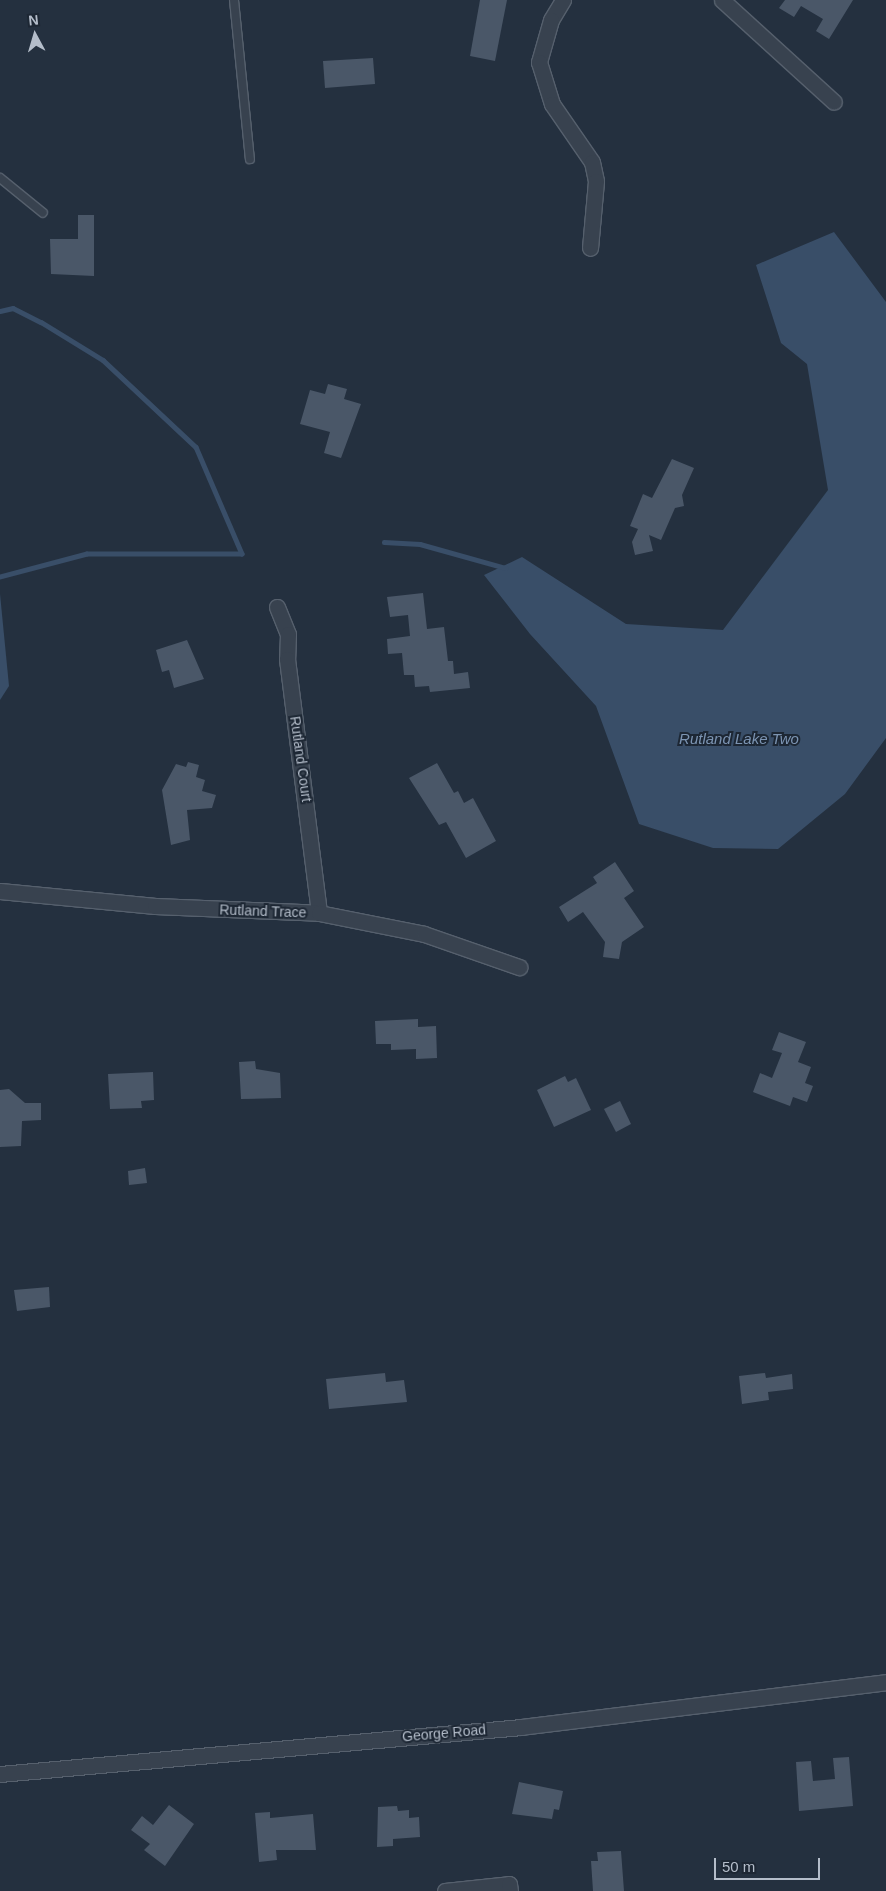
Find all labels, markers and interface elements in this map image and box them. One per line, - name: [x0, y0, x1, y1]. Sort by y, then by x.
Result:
- north arrow: [10, 10, 60, 60]
- text: N: [28, 12, 39, 29]
- street label: Rutland Court: [287, 715, 315, 803]
- water label: Rutland Lake Two: [679, 730, 799, 748]
- street label: Rutland Trace: [219, 901, 307, 921]
- street label: George Road: [401, 1721, 487, 1745]
- scale bar: [716, 1848, 822, 1880]
- text: 50 m: [722, 1858, 755, 1875]

